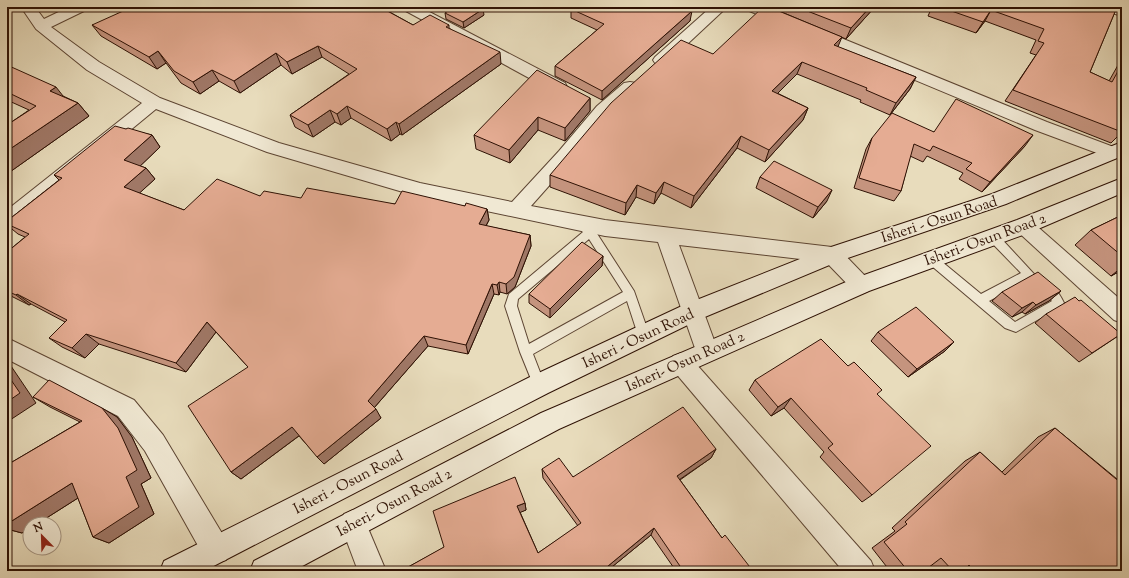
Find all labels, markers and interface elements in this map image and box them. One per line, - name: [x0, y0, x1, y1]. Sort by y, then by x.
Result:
- street label: Isheri - Osun Road: [879, 192, 1001, 249]
- street label: Isheri- Osun Road 2: [922, 209, 1049, 272]
- street label: Isheri - Osun Road: [579, 304, 698, 374]
- street label: Isheri- Osun Road 2: [623, 327, 748, 398]
- street label: Isheri - Osun Road: [290, 446, 408, 520]
- street label: Isheri- Osun Road 2: [333, 464, 456, 543]
- north arrow: [22, 516, 62, 556]
- text: N: [30, 519, 46, 537]

